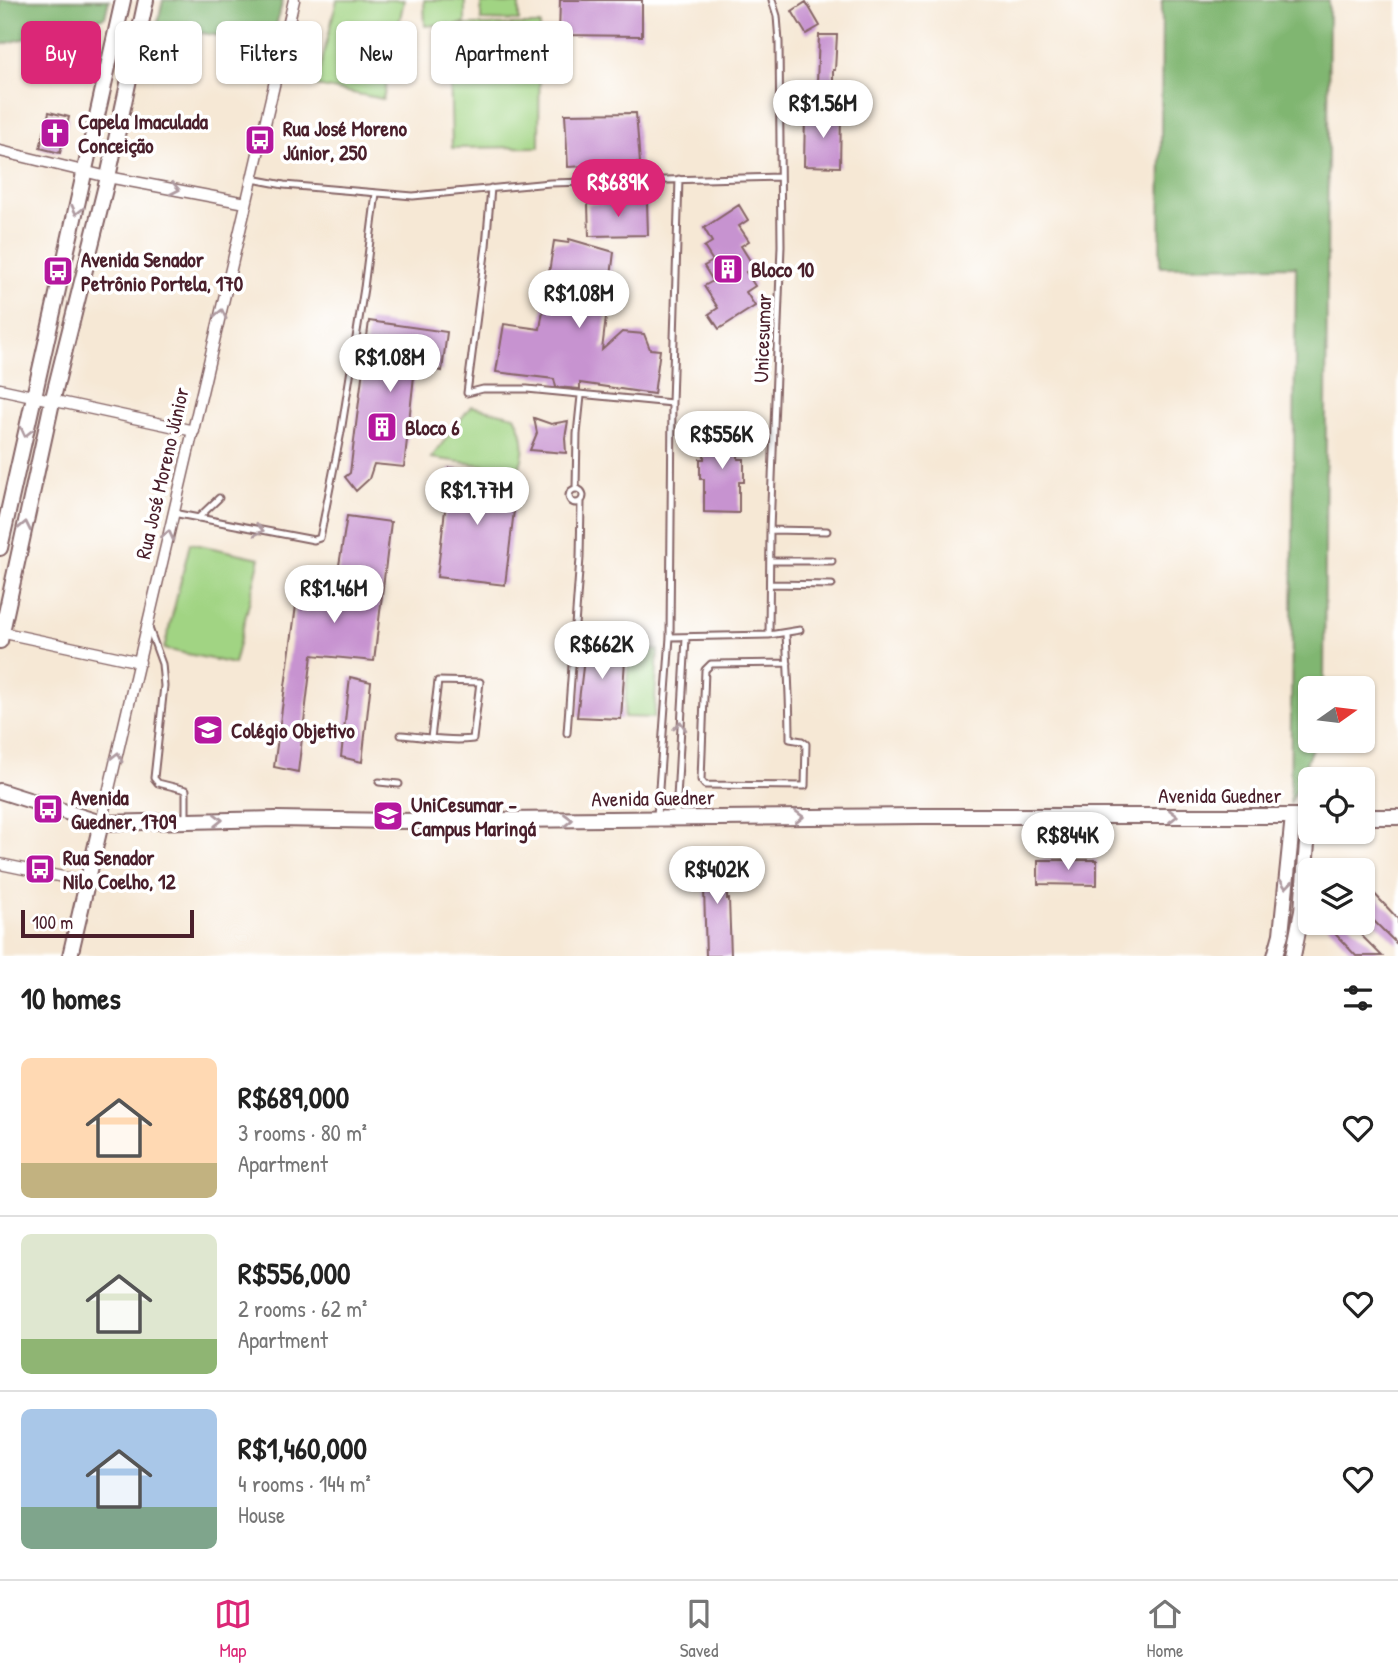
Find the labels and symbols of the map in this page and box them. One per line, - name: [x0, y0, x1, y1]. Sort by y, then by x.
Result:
- pin: R$1.56M: [758, 80, 888, 140]
- place label: Capela Imaculada Conceição: [78, 107, 209, 160]
- place label: Rua José Moreno Júnior, 250: [283, 114, 407, 167]
- church icon: Capela Imaculada Conceição: [38, 116, 72, 150]
- bus stop icon: Rua José Moreno Júnior, 250: [243, 123, 277, 157]
- pin: R$689K: [561, 160, 675, 219]
- one-way arrow: [169, 181, 181, 196]
- one-way arrow: [70, 204, 85, 216]
- place label: Avenida Senador Petrônio Portela, 170: [81, 245, 244, 298]
- building icon: Bloco 10: [711, 252, 745, 286]
- bus stop icon: Avenida Senador Petrônio Portela, 170: [41, 254, 75, 288]
- place label: Bloco 10: [751, 255, 815, 284]
- pin: R$1.08M: [514, 270, 644, 330]
- street label: Unicesumar: [746, 293, 778, 383]
- one-way arrow: [212, 308, 227, 320]
- pin: R$1.08M: [325, 334, 455, 394]
- street label: Rua José Moreno Júnior: [128, 384, 196, 562]
- building icon: Bloco 6: [365, 410, 399, 444]
- pin: R$556K: [665, 412, 779, 471]
- place label: Bloco 6: [405, 413, 460, 442]
- one-way arrow: [20, 426, 35, 438]
- pin: R$1.77M: [412, 468, 542, 527]
- one-way arrow: [17, 520, 31, 532]
- one-way arrow: [253, 521, 265, 536]
- one-way arrow: [160, 529, 175, 541]
- pin: R$1.46M: [269, 566, 399, 625]
- pin: R$662K: [545, 622, 659, 681]
- north arrow: [1298, 676, 1376, 752]
- school or university icon: Colégio Objetivo: [191, 713, 225, 747]
- place label: Colégio Objetivo: [231, 716, 355, 746]
- one-way arrow: [672, 720, 687, 731]
- one-way arrow: [108, 751, 123, 763]
- street label: Avenida Guedner: [1158, 781, 1282, 810]
- street label: Avenida Guedner: [591, 782, 715, 814]
- place label: Avenida Guedner, 1709: [71, 783, 176, 836]
- place label: UniCesumar - Campus Maringá: [411, 790, 537, 844]
- bus stop icon: Avenida Guedner, 1709: [31, 792, 65, 826]
- school or university icon: UniCesumar - Campus Maringá: [371, 799, 405, 833]
- one-way arrow: [1169, 808, 1179, 824]
- one-way arrow: [794, 809, 805, 825]
- one-way arrow: [562, 812, 573, 827]
- pin: R$844K: [1011, 812, 1125, 872]
- one-way arrow: [213, 813, 224, 828]
- place label: Rua Senador Nilo Coelho, 12: [63, 843, 176, 896]
- pin: R$402K: [660, 846, 774, 906]
- bus stop icon: Rua Senador Nilo Coelho, 12: [23, 852, 57, 886]
- one-way arrow: [1279, 878, 1294, 889]
- scale bar: [21, 907, 194, 939]

